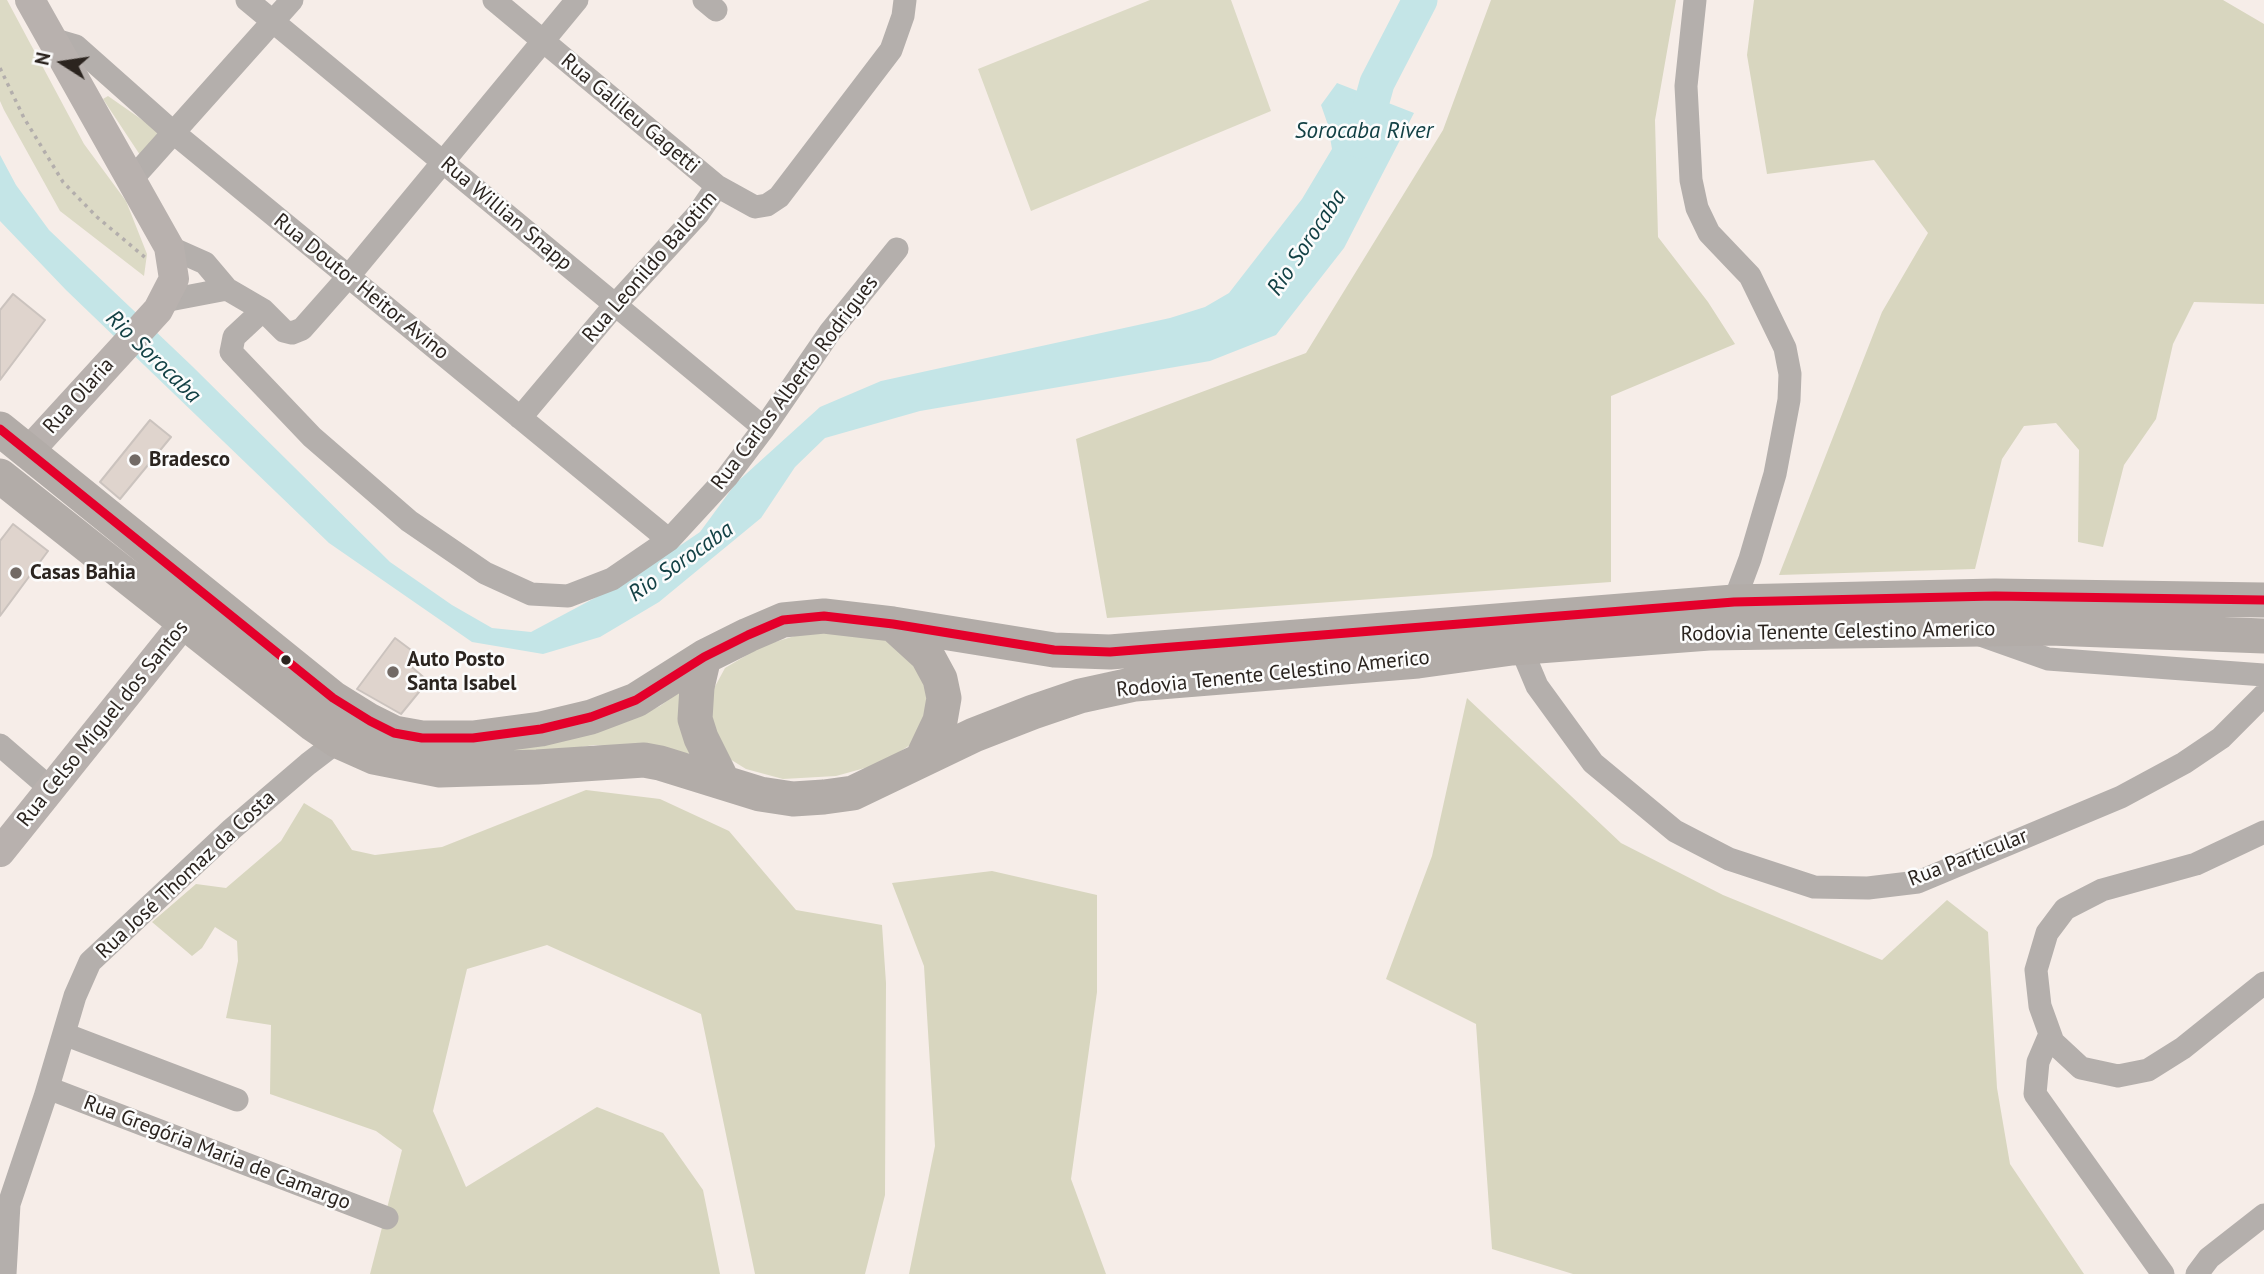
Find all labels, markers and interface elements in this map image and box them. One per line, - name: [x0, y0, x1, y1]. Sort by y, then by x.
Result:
- north arrow: [28, 28, 98, 98]
- street label: Rua Galileu Gagetti: [555, 49, 705, 179]
- text: N: [29, 50, 55, 67]
- water label: Sorocaba River: [1295, 117, 1433, 145]
- street label: Rua Willian Snapp: [435, 152, 577, 276]
- water label: Rio Sorocaba: [1262, 185, 1352, 301]
- street label: Rua Leonildo Balotim: [577, 186, 723, 348]
- street label: Rua Doutor Heitor Avino: [268, 209, 454, 365]
- street label: Rua Carlos Alberto Rodrigues: [706, 271, 884, 495]
- water label: Rio Sorocaba: [100, 305, 206, 409]
- street label: Rua Olaria: [38, 353, 120, 439]
- place label: Bradesco: [149, 447, 230, 473]
- marker: Bradesco: [127, 452, 143, 468]
- water label: Rio Sorocaba: [623, 516, 739, 608]
- place label: Casas Bahia: [30, 560, 136, 586]
- marker: Casas Bahia: [8, 565, 24, 581]
- street label: Rua Celso Miguel dos Santos: [12, 616, 194, 832]
- street label: Rodovia Tenente Celestino Americo: [1680, 617, 1996, 647]
- street label: Rodovia Tenente Celestino Americo: [1115, 645, 1431, 703]
- place label: Auto Posto Santa Isabel: [407, 647, 516, 697]
- unlabelled marker: [279, 653, 293, 667]
- marker: Auto Posto Santa Isabel: [385, 664, 401, 680]
- street label: Rua José Thomaz da Costa: [91, 786, 281, 964]
- street label: Rua Particular: [1905, 824, 2031, 892]
- street label: Rua Gregória Maria de Camargo: [80, 1090, 354, 1216]

